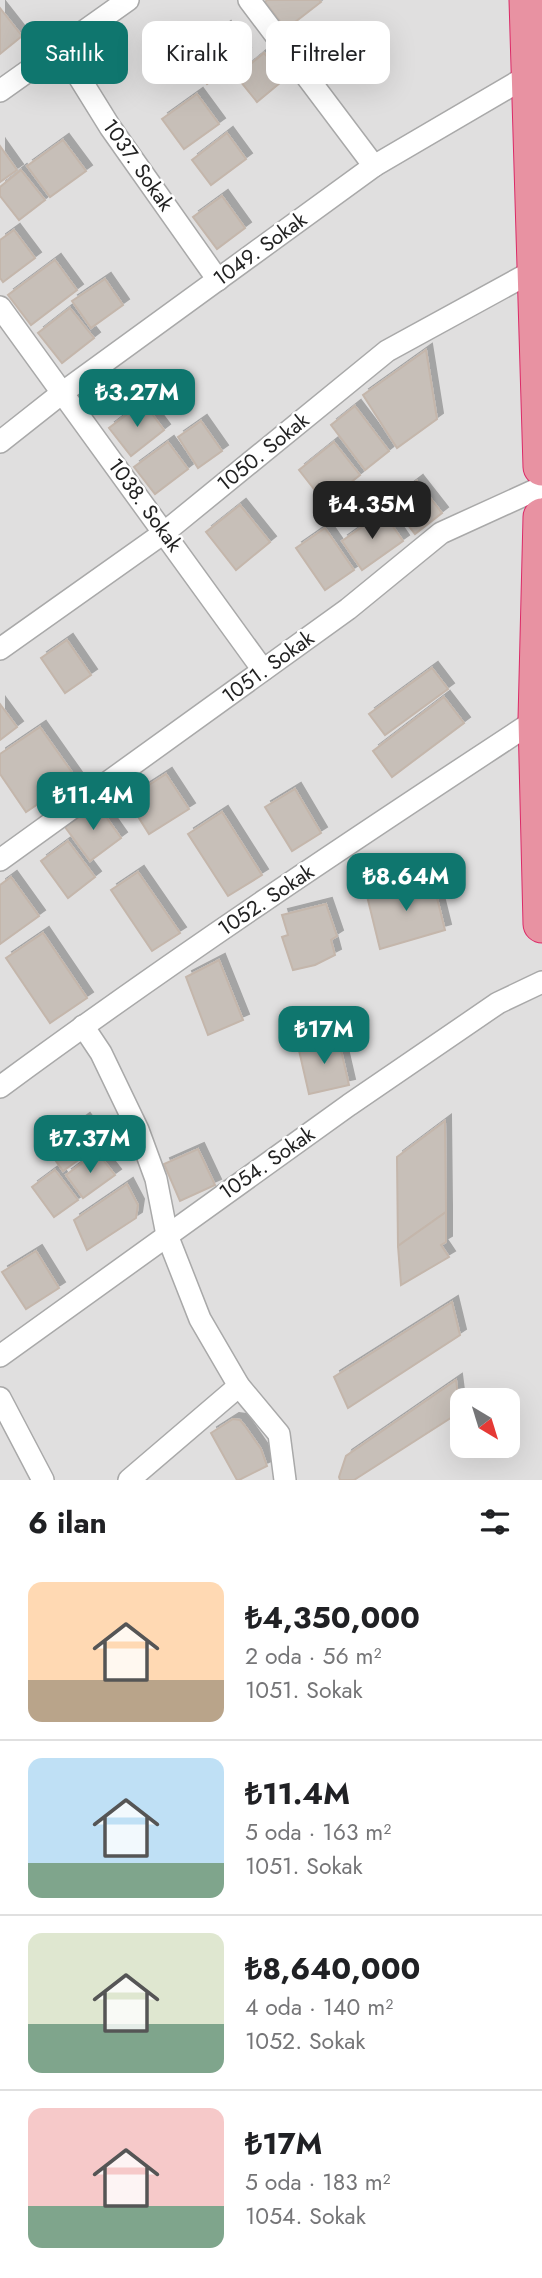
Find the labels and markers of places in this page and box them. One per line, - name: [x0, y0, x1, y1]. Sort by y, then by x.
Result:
- pin: ₺3.27M: [80, 370, 194, 429]
- pin: ₺4.35M: [315, 482, 429, 541]
- pin: ₺11.4M: [36, 772, 150, 832]
- pin: ₺8.64M: [349, 853, 463, 913]
- pin: ₺17M: [283, 1006, 365, 1066]
- pin: ₺7.37M: [33, 1116, 147, 1175]

